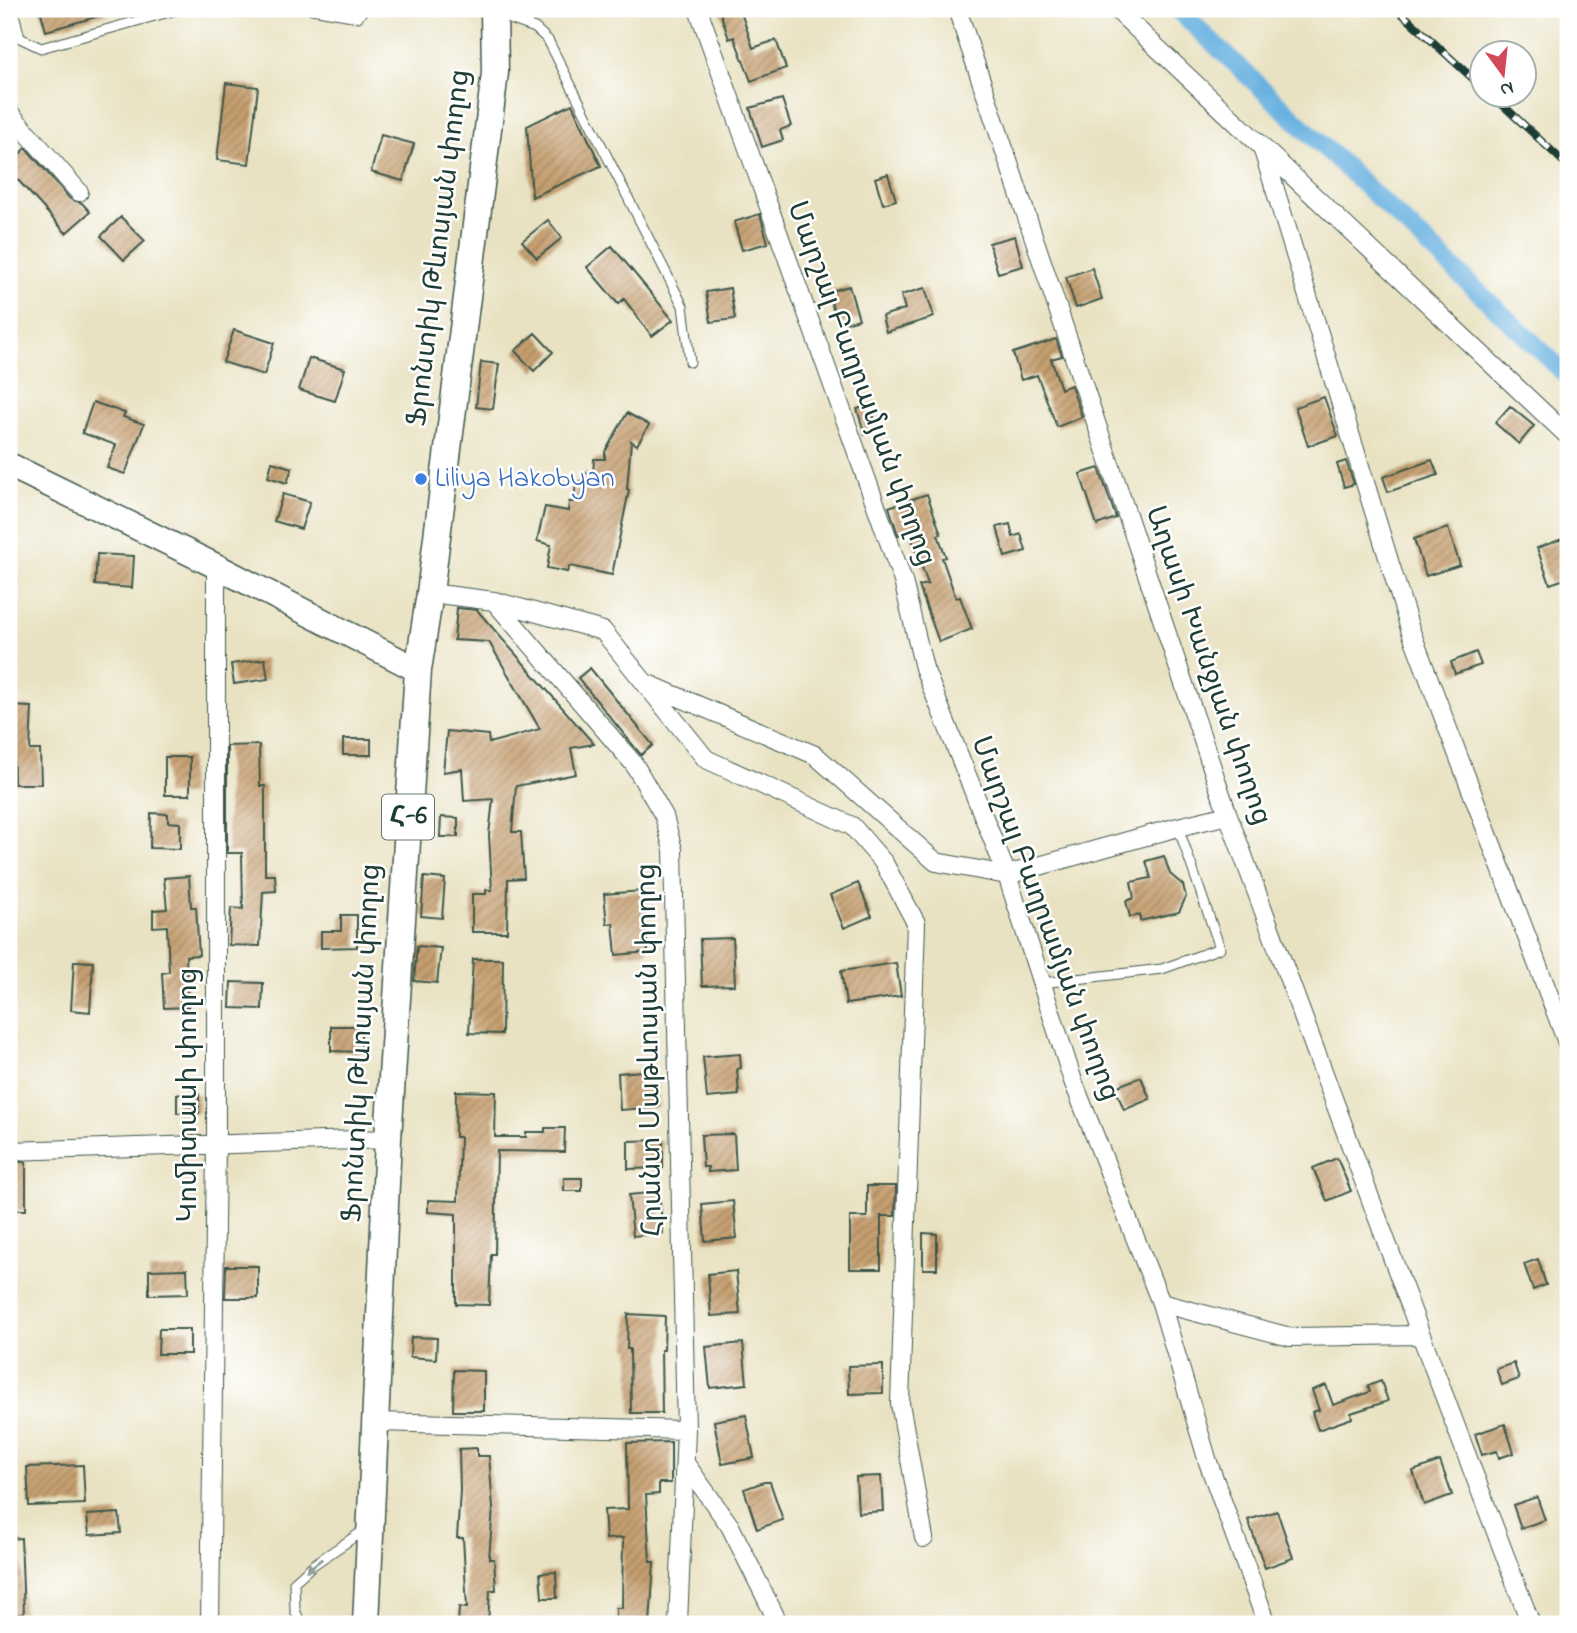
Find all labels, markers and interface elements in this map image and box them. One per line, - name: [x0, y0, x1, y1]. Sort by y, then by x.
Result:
- north arrow: [1468, 38, 1538, 108]
- street label: Ֆրոնտիկ Թևոսյան փողոց: [398, 67, 482, 429]
- text: N: [1497, 73, 1516, 103]
- street label: Մարշալ Բաղրամյան փողոց: [775, 196, 945, 572]
- place label: Liliya Hakobyan: [435, 459, 614, 500]
- marker: Liliya Hakobyan: [413, 471, 429, 487]
- street label: Աղասի Խանջյան փողոց: [1133, 501, 1281, 831]
- street label: Մարշալ Բաղրամյան փողոց: [959, 731, 1129, 1107]
- road number: Հ-6: [382, 794, 434, 839]
- street label: Ֆրոնտիկ Թևոսյան փողոց: [333, 862, 393, 1224]
- street label: Հրանտ Մաթևոսյան փողոց: [627, 863, 675, 1237]
- street label: Կոմիտասի փողոց: [169, 967, 210, 1223]
- one-way arrow: [306, 1557, 324, 1572]

